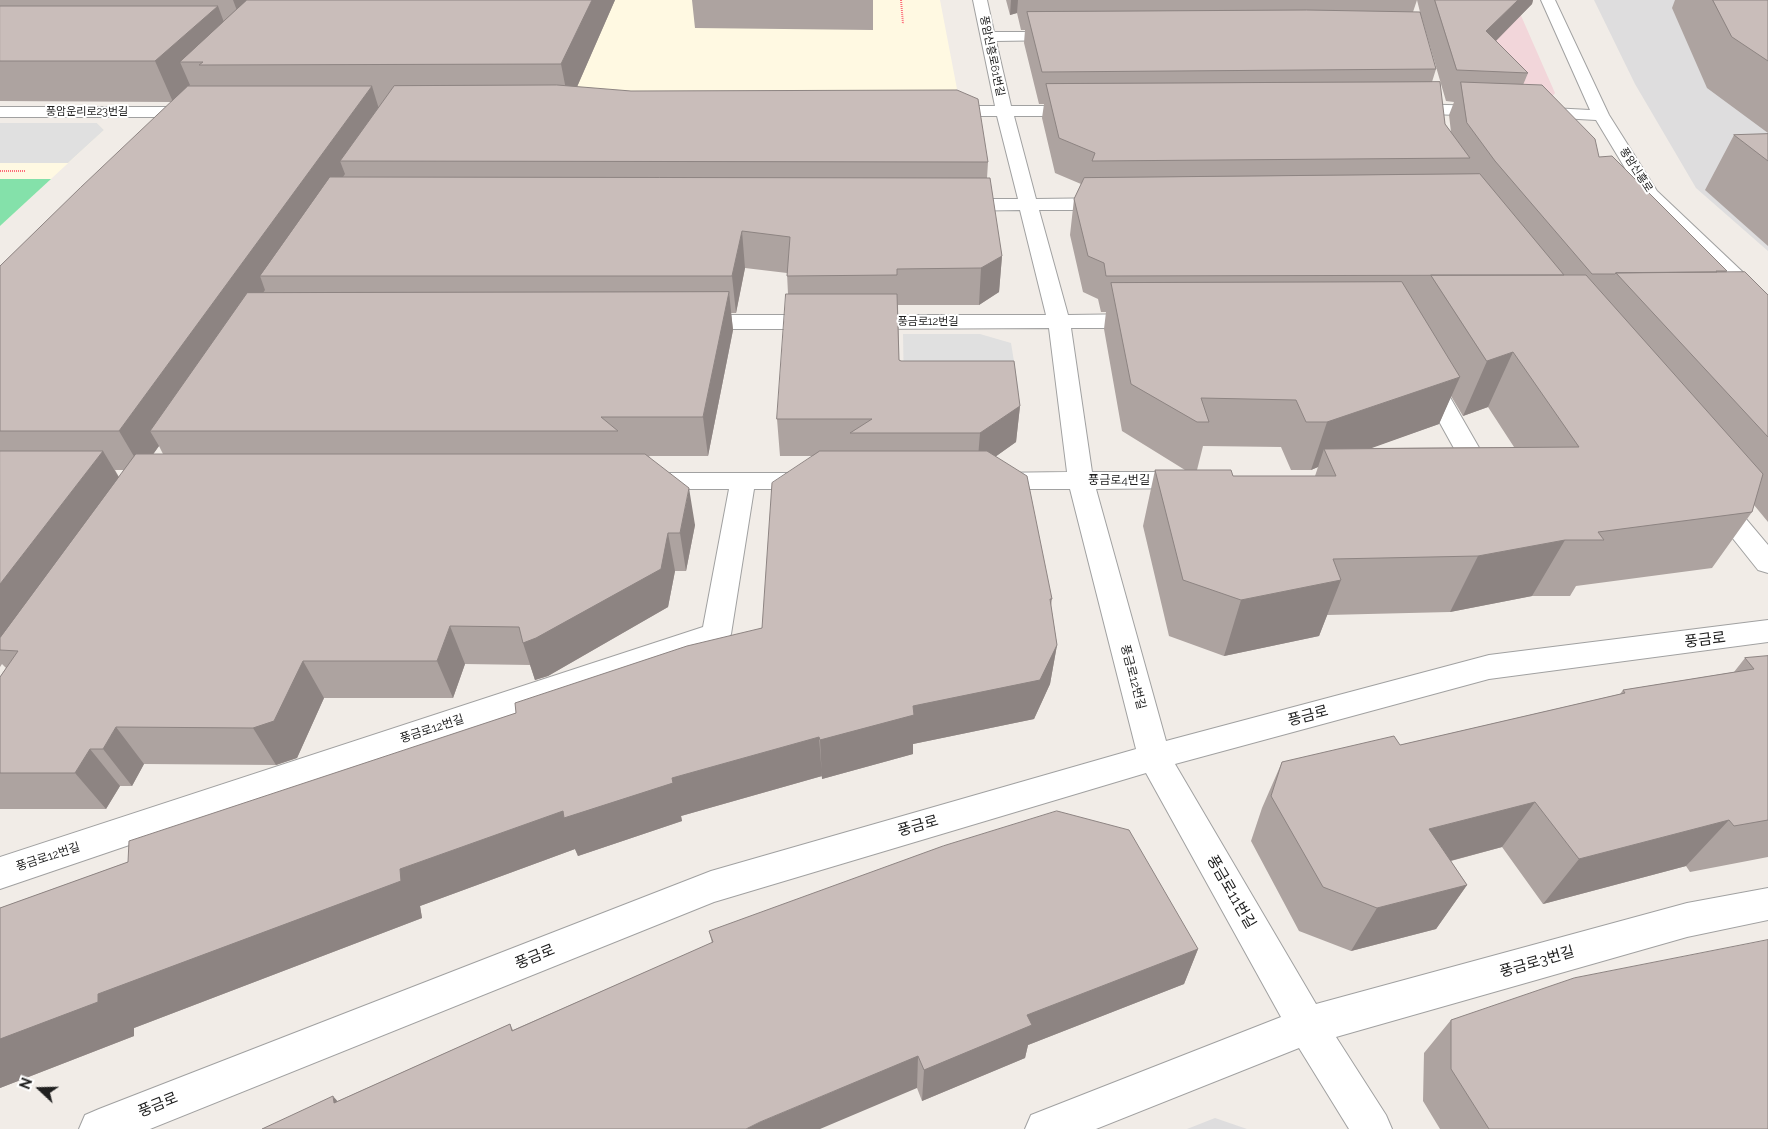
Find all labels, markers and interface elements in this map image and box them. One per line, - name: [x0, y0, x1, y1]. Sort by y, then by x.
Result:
- street label: 풍암신흥로61번길: [977, 14, 1007, 98]
- street label: 풍암운리로23번길: [46, 105, 128, 119]
- street label: 풍암신흥로: [1617, 145, 1655, 195]
- street label: 풍금로12번길: [897, 315, 959, 329]
- street label: 풍금로4번길: [1088, 473, 1150, 487]
- street label: 풍금로: [1683, 629, 1727, 651]
- street label: 풍금로12번길: [1117, 643, 1149, 711]
- street label: 풍금로: [1286, 702, 1330, 730]
- street label: 풍금로12번길: [398, 712, 466, 746]
- street label: 풍금로: [896, 812, 940, 840]
- street label: 풍금로12번길: [14, 840, 82, 874]
- street label: 풍금로11번길: [1203, 852, 1259, 932]
- street label: 풍금로: [512, 941, 558, 973]
- street label: 풍금로3번길: [1498, 943, 1576, 981]
- north arrow: [15, 1064, 65, 1114]
- text: N: [17, 1076, 35, 1091]
- street label: 풍금로: [135, 1089, 181, 1121]

